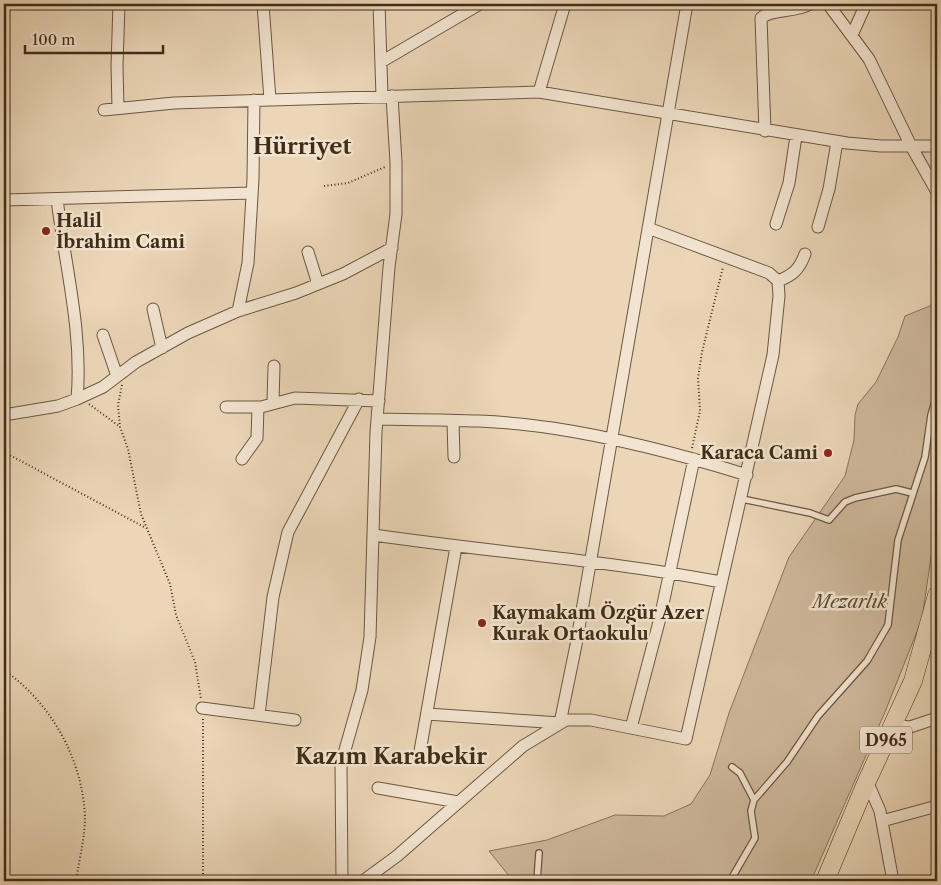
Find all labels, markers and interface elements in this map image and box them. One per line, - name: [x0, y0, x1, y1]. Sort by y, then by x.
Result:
- scale bar: [25, 22, 162, 54]
- text: 100 m: [32, 30, 75, 49]
- district label: Hürriyet: [253, 133, 351, 160]
- place label: Halil İbrahim Cami: [56, 210, 185, 253]
- marker: Halil İbrahim Cami: [40, 225, 52, 237]
- place label: Karaca Cami: [700, 442, 819, 464]
- marker: Karaca Cami: [822, 447, 834, 459]
- park label: Mezarlık: [811, 591, 888, 613]
- place label: Kaymakam Özgür Azer Kurak Ortaokulu: [492, 601, 705, 645]
- marker: Kaymakam Özgür Azer Kurak Ortaokulu: [476, 617, 488, 629]
- road number: D965: [860, 726, 912, 754]
- district label: Kazım Karabekir: [295, 743, 487, 770]

